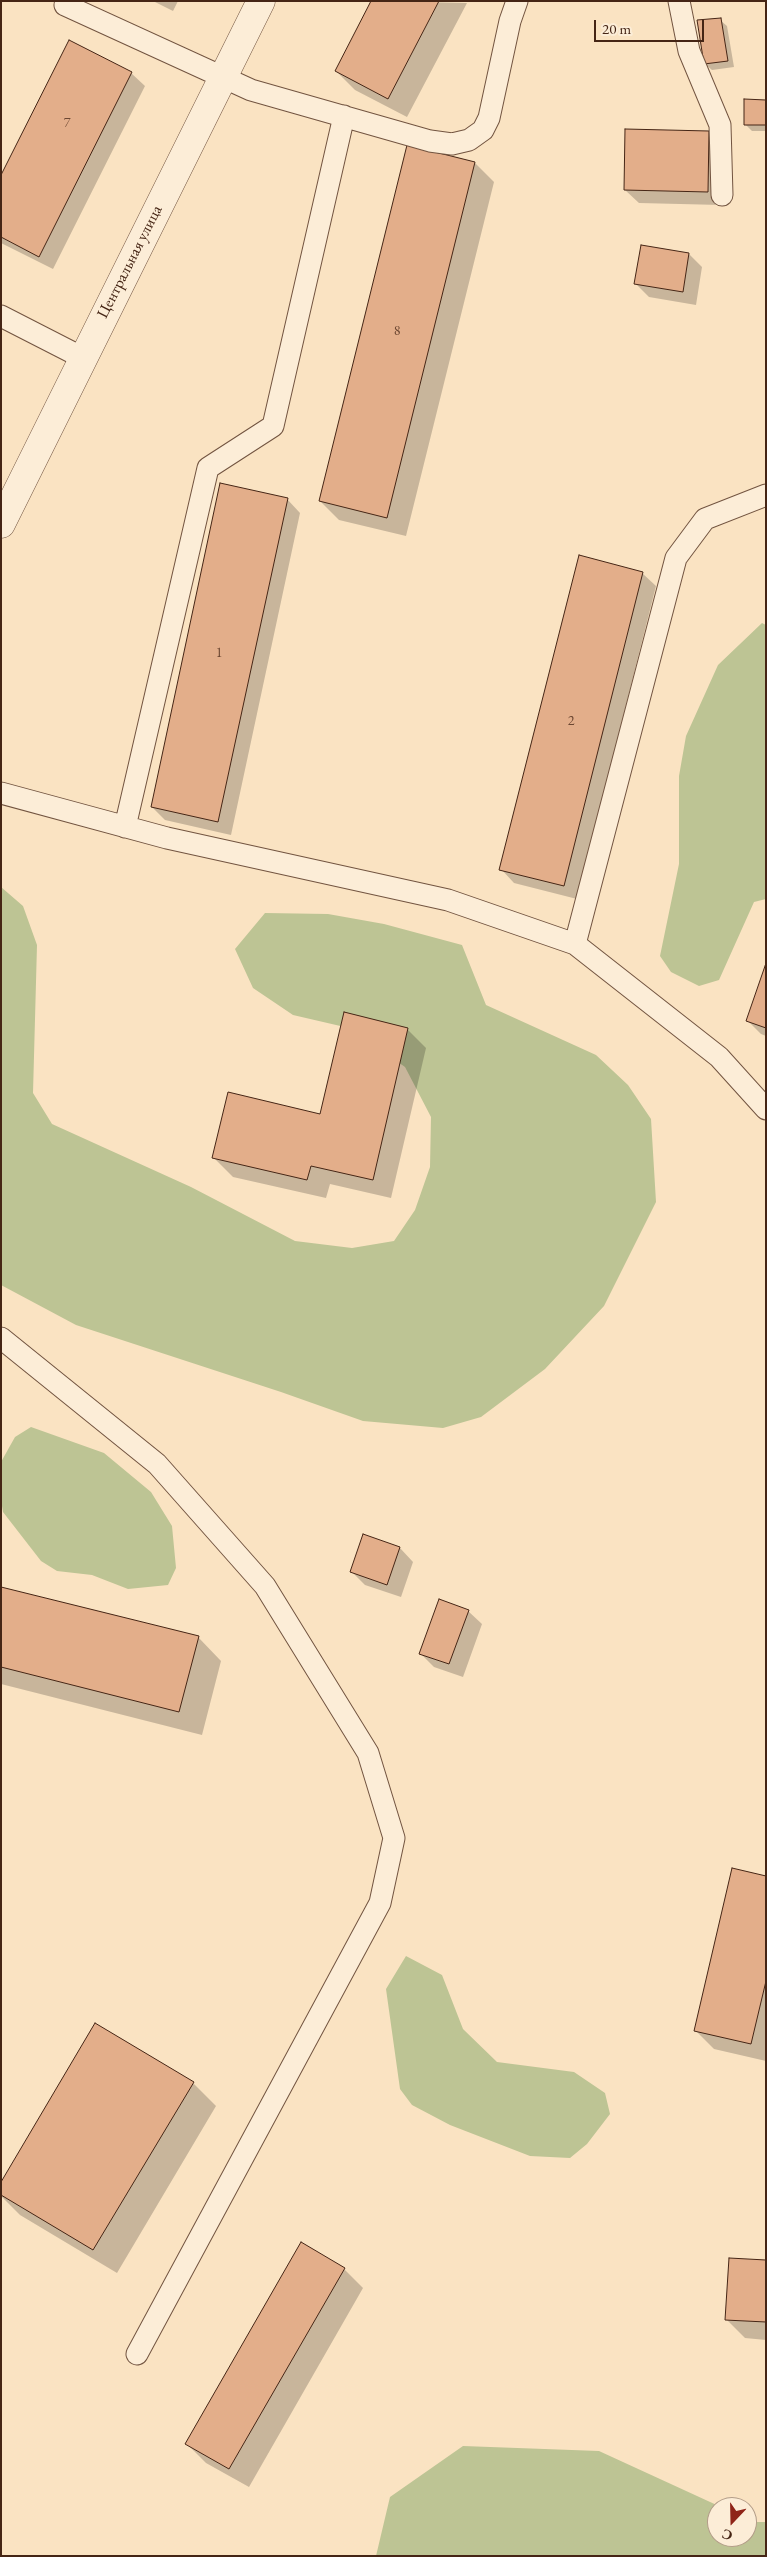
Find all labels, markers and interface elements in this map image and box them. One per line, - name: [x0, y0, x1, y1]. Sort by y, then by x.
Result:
- scale bar: [597, 10, 707, 42]
- text: 20 m: [602, 19, 631, 38]
- house number: 7: [64, 115, 70, 131]
- street label: Центральная улица: [93, 202, 167, 322]
- house number: 8: [394, 323, 400, 339]
- house number: 1: [216, 645, 222, 661]
- house number: 2: [568, 713, 574, 729]
- north arrow: [707, 2497, 757, 2547]
- text: С: [719, 2525, 735, 2545]

